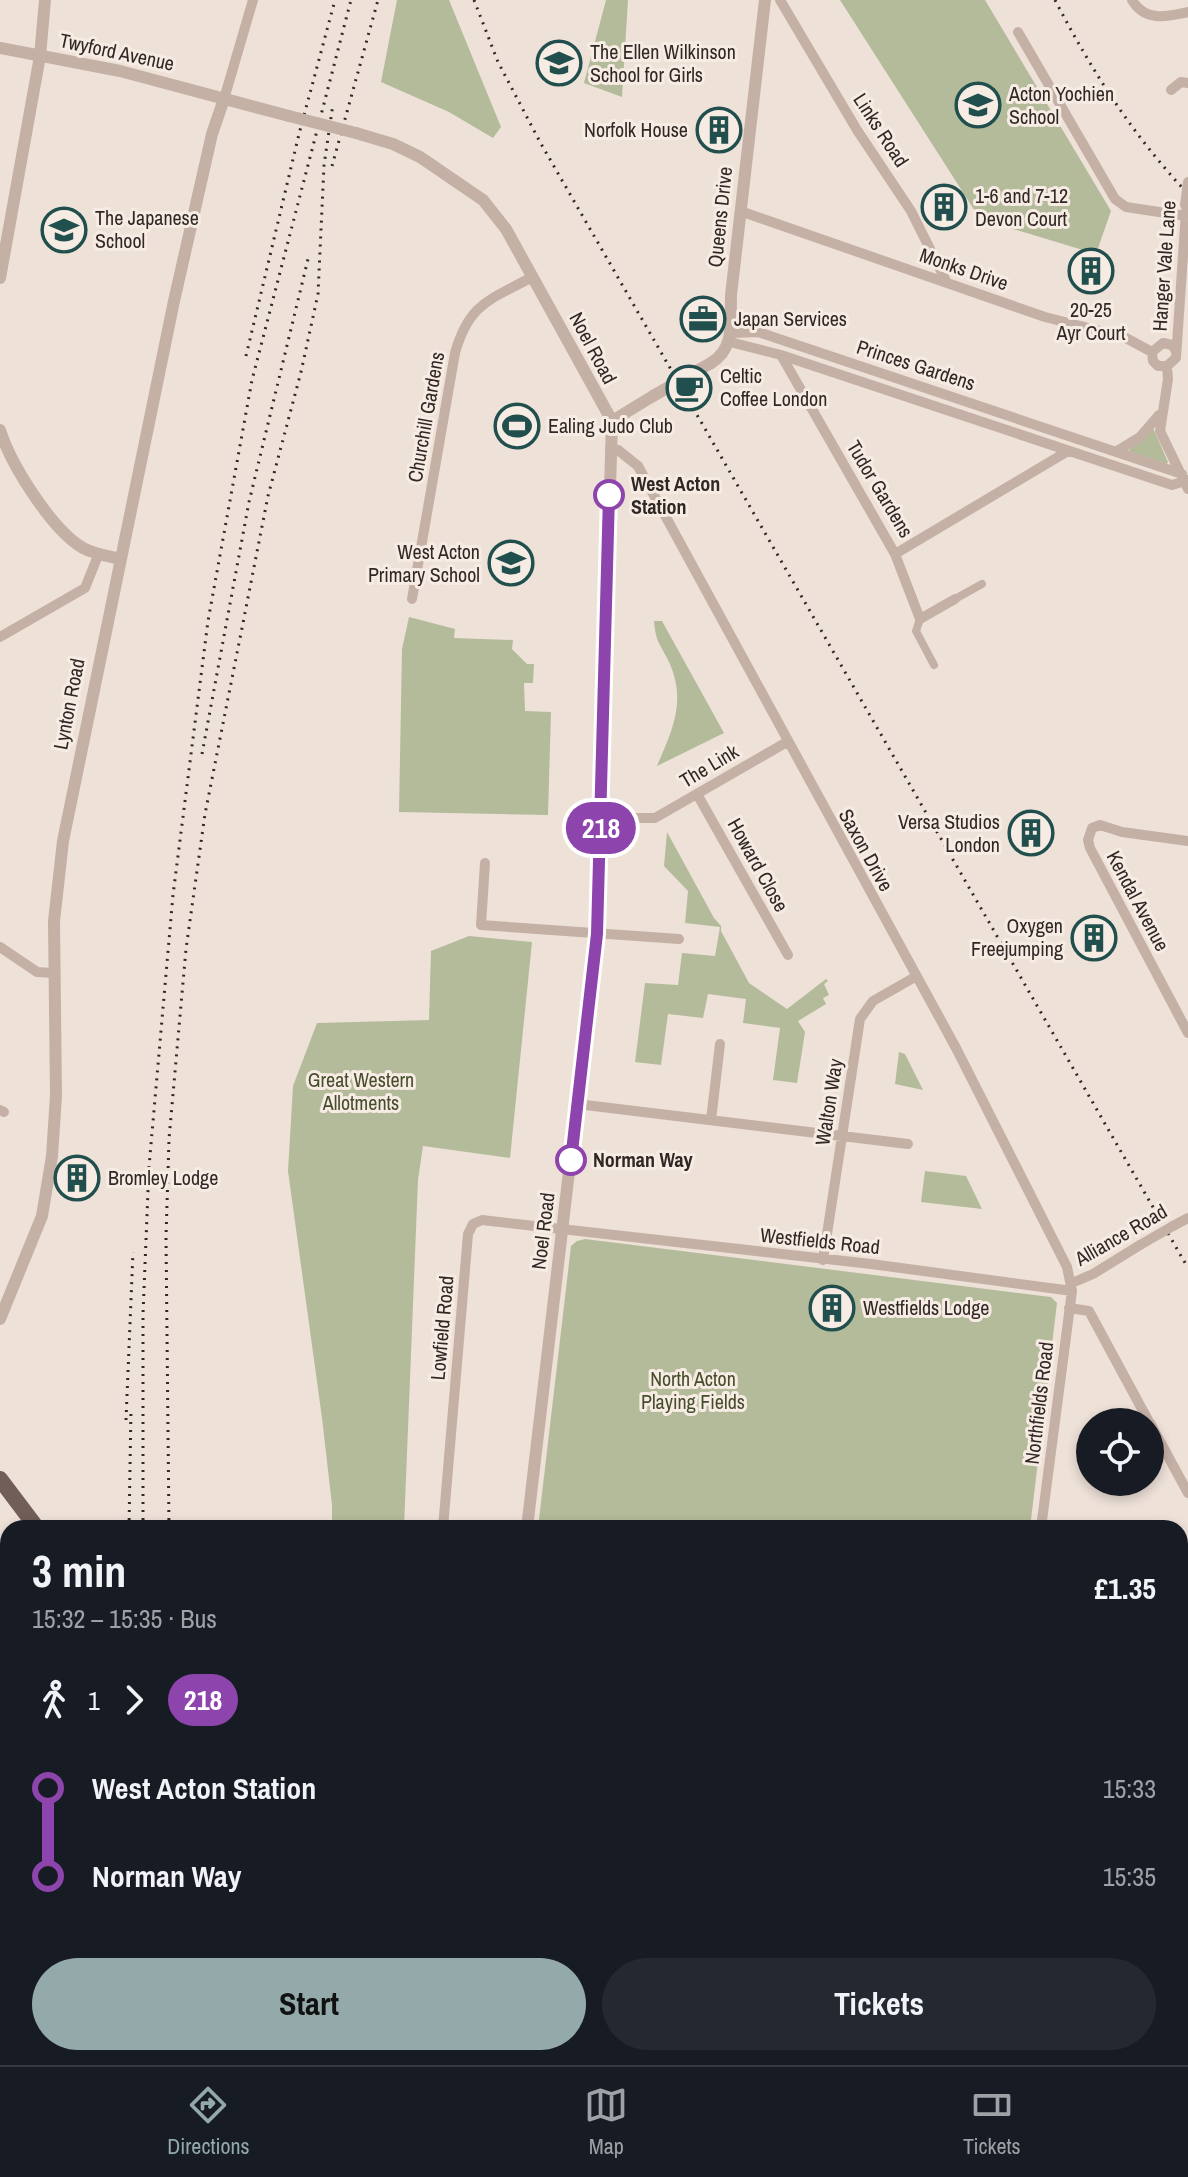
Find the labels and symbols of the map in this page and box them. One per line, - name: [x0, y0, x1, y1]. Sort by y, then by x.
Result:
- street label: Twyford Avenue: [57, 26, 177, 77]
- place label: The Ellen Wilkinson School for Girls: [590, 38, 736, 88]
- school or university icon: The Ellen Wilkinson School for Girls: [535, 39, 583, 87]
- place label: Acton Yochien School: [1008, 80, 1114, 130]
- school or university icon: Acton Yochien School: [954, 81, 1002, 129]
- street label: Links Road: [848, 88, 915, 172]
- building icon: Norfolk House: [695, 106, 743, 154]
- place label: Norfolk House: [584, 116, 688, 143]
- street label: Queens Drive: [701, 165, 738, 269]
- place label: 1-6 and 7-12 Devon Court: [975, 182, 1068, 232]
- building icon: 1-6 and 7-12 Devon Court: [920, 183, 968, 231]
- street label: Hanger Vale Lane: [1145, 200, 1182, 332]
- place label: The Japanese School: [95, 204, 199, 254]
- school or university icon: The Japanese School: [40, 206, 88, 254]
- street label: Monks Drive: [916, 241, 1012, 296]
- building icon: 20-25 Ayr Court: [1067, 247, 1115, 295]
- office icon: Japan Services: [679, 295, 727, 343]
- place label: 20-25 Ayr Court: [1056, 296, 1126, 346]
- place label: Japan Services: [734, 305, 847, 332]
- street label: Noel Road: [563, 307, 624, 388]
- street label: Princes Gardens: [853, 333, 979, 396]
- street label: Churchill Gardens: [401, 349, 450, 484]
- place label: Celtic Coffee London: [720, 362, 827, 412]
- cafe icon: Celtic Coffee London: [665, 364, 713, 412]
- sports icon: Ealing Judo Club: [493, 402, 541, 450]
- place label: Ealing Judo Club: [548, 412, 673, 439]
- street label: Tudor Gardens: [841, 435, 920, 542]
- place label: West Acton Station: [631, 470, 720, 520]
- marker: West Acton Station: [594, 480, 624, 510]
- place label: West Acton Primary School: [368, 538, 480, 588]
- school or university icon: West Acton Primary School: [487, 539, 535, 587]
- street label: Lynton Road: [46, 656, 91, 752]
- street label: The Link: [674, 737, 744, 794]
- line badge: 218: [555, 802, 647, 854]
- street label: Saxon Drive: [833, 804, 900, 896]
- place label: Versa Studios London: [898, 808, 1000, 858]
- building icon: Versa Studios London: [1007, 809, 1055, 857]
- street label: Howard Close: [722, 813, 795, 916]
- street label: Kendal Avenue: [1101, 846, 1176, 956]
- place label: Oxygen Freejumping: [971, 912, 1063, 962]
- building icon: Oxygen Freejumping: [1070, 914, 1118, 962]
- street label: Walton Way: [808, 1056, 849, 1147]
- park label: Great Western Allotments: [308, 1066, 414, 1116]
- marker: Norman Way: [556, 1145, 586, 1175]
- place label: Norman Way: [593, 1146, 694, 1173]
- building icon: Bromley Lodge: [53, 1154, 101, 1202]
- place label: Bromley Lodge: [108, 1164, 218, 1191]
- street label: Noel Road: [524, 1191, 561, 1271]
- street label: Alliance Road: [1069, 1197, 1172, 1272]
- street label: Westfields Road: [759, 1221, 881, 1260]
- street label: Lowfield Road: [423, 1275, 460, 1381]
- building icon: Westfields Lodge: [808, 1284, 856, 1332]
- place label: Westfields Lodge: [863, 1294, 989, 1321]
- street label: Northfields Road: [1018, 1340, 1059, 1466]
- park label: North Acton Playing Fields: [641, 1365, 745, 1415]

